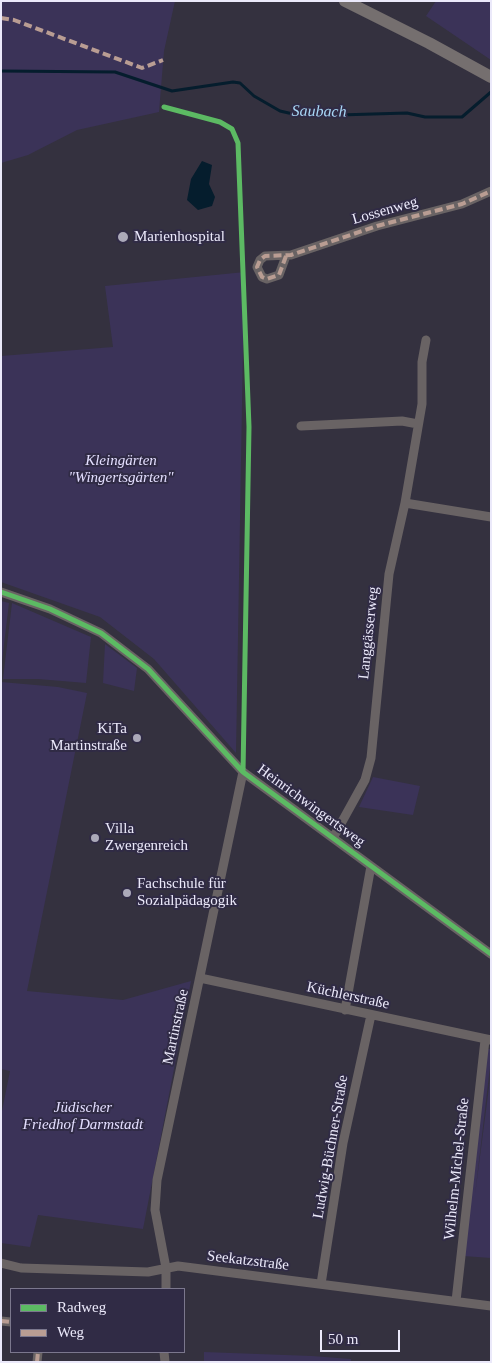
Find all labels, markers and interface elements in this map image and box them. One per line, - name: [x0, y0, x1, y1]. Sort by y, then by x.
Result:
- water label: Saubach: [291, 102, 347, 122]
- street label: Lossenweg: [350, 193, 420, 229]
- place label: Marienhospital: [134, 228, 225, 246]
- marker: Marienhospital: [116, 230, 130, 244]
- park label: Kleingärten "Wingertsgärten": [68, 452, 174, 487]
- street label: Langgässerweg: [355, 586, 383, 680]
- place label: KiTa Martinstraße: [50, 720, 127, 755]
- marker: KiTa Martinstraße: [131, 732, 143, 744]
- street label: Heinrichwingertsweg: [253, 761, 369, 851]
- place label: Villa Zwergenreich: [105, 820, 188, 855]
- marker: Villa Zwergenreich: [89, 832, 101, 844]
- place label: Fachschule für Sozialpädagogik: [137, 875, 237, 910]
- marker: Fachschule für Sozialpädagogik: [121, 887, 133, 899]
- street label: Küchlerstraße: [305, 978, 391, 1014]
- street label: Martinstraße: [159, 988, 193, 1066]
- street label: Ludwig-Büchner-Straße: [310, 1074, 352, 1220]
- street label: Wilhelm-Michel-Straße: [441, 1097, 473, 1241]
- park label: Jüdischer Friedhof Darmstadt: [23, 1099, 143, 1134]
- street label: Seekatzstraße: [206, 1247, 290, 1275]
- legend: [10, 1288, 185, 1353]
- text: Radweg: [57, 1299, 106, 1315]
- scale bar: [322, 1320, 402, 1352]
- text: Weg: [57, 1324, 84, 1340]
- text: 50 m: [328, 1331, 358, 1347]

